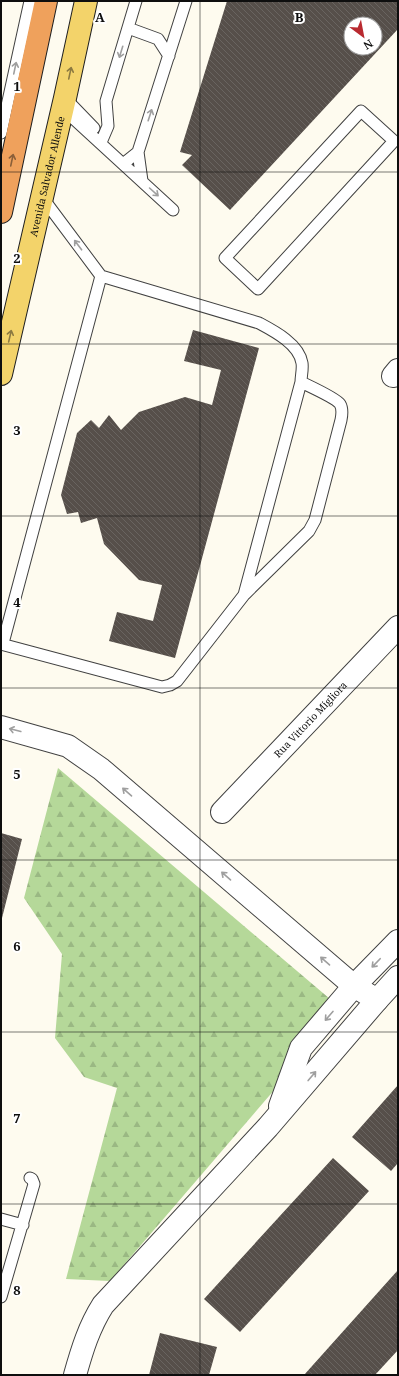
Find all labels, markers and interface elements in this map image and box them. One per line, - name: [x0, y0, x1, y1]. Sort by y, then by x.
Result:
- text: A: [95, 8, 105, 26]
- text: B: [295, 8, 304, 26]
- north arrow: [343, 16, 383, 56]
- text: N: [361, 36, 376, 54]
- one-way arrow: [117, 45, 124, 58]
- one-way arrow: [12, 62, 20, 75]
- one-way arrow: [67, 67, 75, 80]
- text: 1: [13, 77, 21, 95]
- one-way arrow: [147, 109, 154, 122]
- street label: Avenida Salvador Allende: [26, 115, 68, 238]
- one-way arrow: [8, 154, 16, 167]
- one-way arrow: [148, 187, 159, 196]
- one-way arrow: [74, 239, 82, 250]
- text: 2: [13, 249, 21, 267]
- one-way arrow: [6, 330, 14, 343]
- text: 3: [13, 421, 21, 439]
- text: 4: [13, 593, 21, 611]
- street label: Rua Vittorio Migliora: [271, 678, 350, 760]
- one-way arrow: [9, 726, 22, 734]
- text: 5: [13, 765, 21, 783]
- one-way arrow: [122, 787, 133, 796]
- one-way arrow: [221, 872, 231, 881]
- text: 6: [13, 937, 21, 955]
- one-way arrow: [320, 956, 330, 965]
- one-way arrow: [372, 958, 381, 968]
- one-way arrow: [325, 1010, 334, 1020]
- one-way arrow: [307, 1071, 316, 1081]
- text: 7: [13, 1109, 21, 1127]
- text: 8: [13, 1281, 21, 1299]

